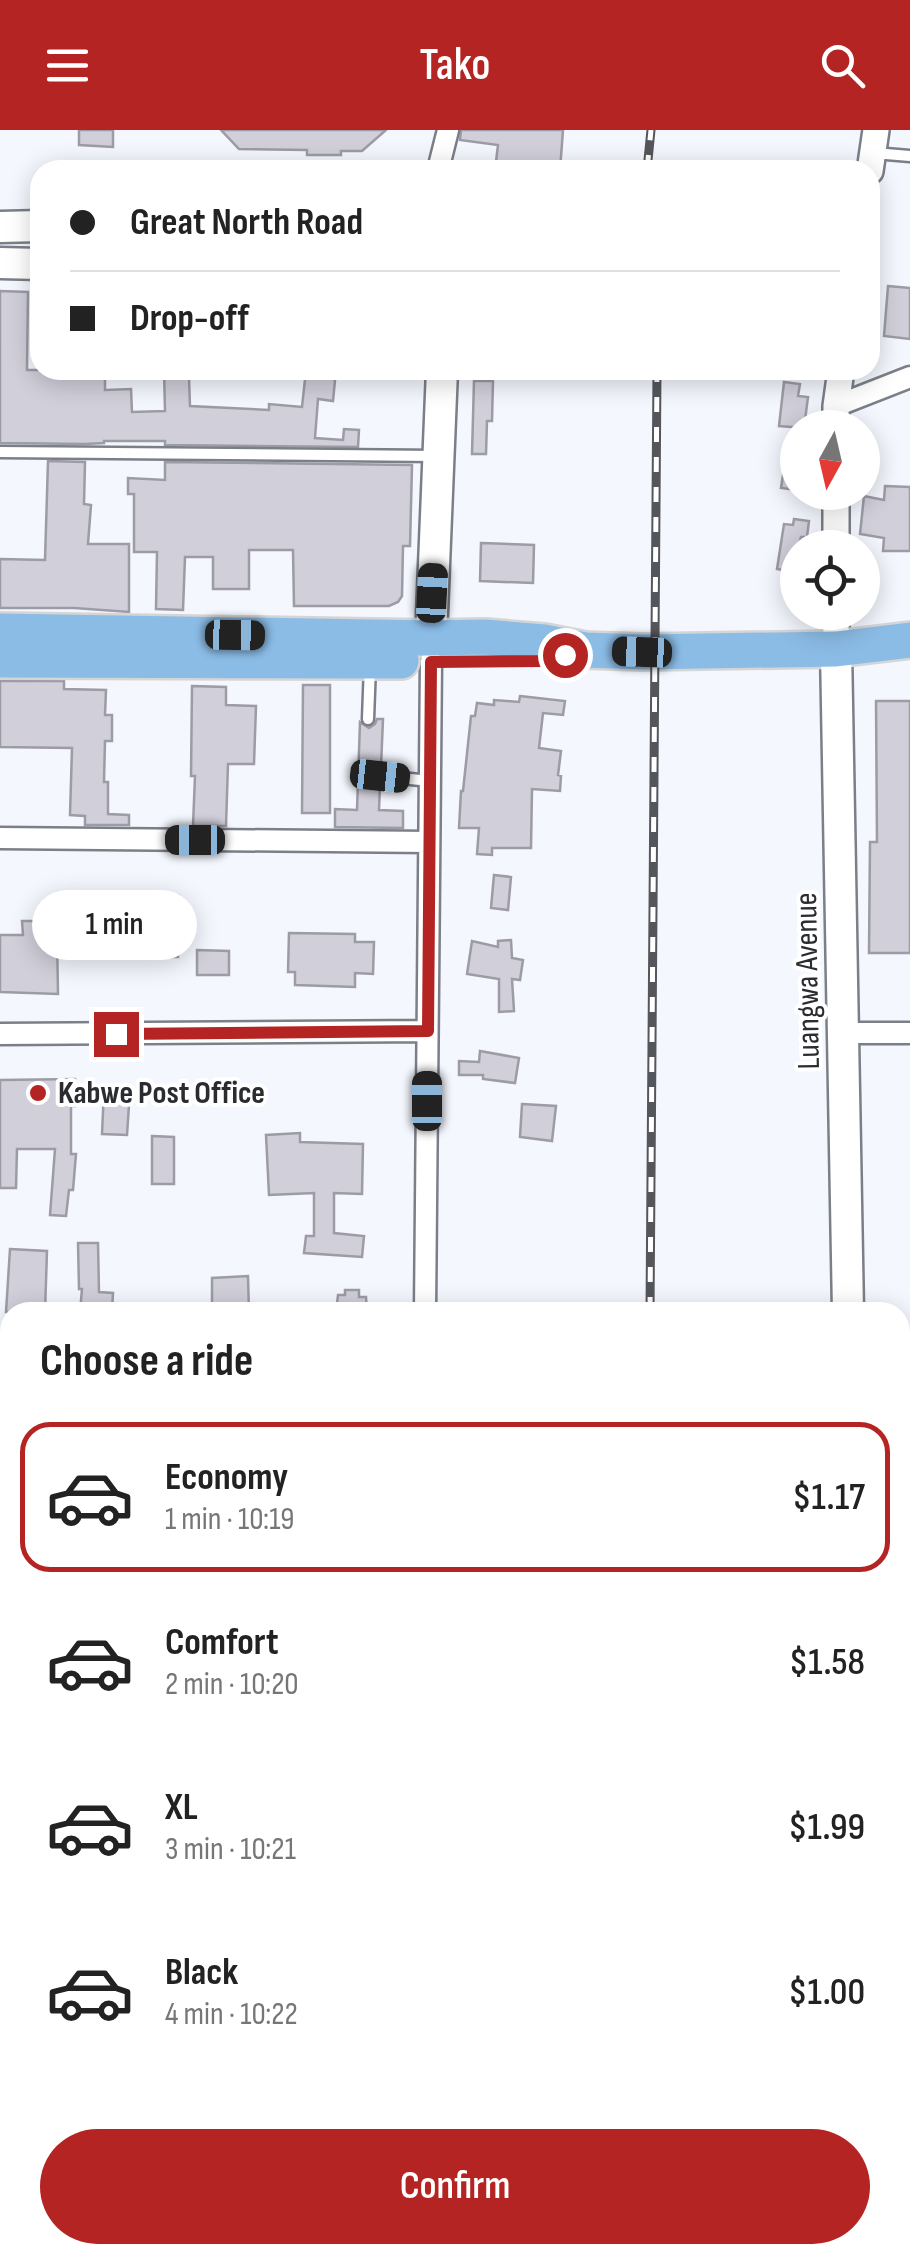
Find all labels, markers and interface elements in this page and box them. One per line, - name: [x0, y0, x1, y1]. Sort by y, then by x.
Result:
- icon: menu: [40, 38, 95, 93]
- text: Tako: [420, 38, 490, 93]
- icon: search: [815, 38, 870, 93]
- text: Great North Road: [130, 200, 363, 245]
- text: Drop-off: [130, 296, 249, 341]
- north arrow: [780, 410, 880, 510]
- map controls: [780, 410, 880, 630]
- button: locate: [780, 530, 880, 630]
- car: [415, 562, 449, 624]
- car: [205, 619, 265, 651]
- route start: [543, 633, 588, 678]
- car: [611, 636, 673, 668]
- car: [349, 758, 411, 794]
- car: [165, 825, 225, 855]
- callout: 1 min: [34, 889, 198, 959]
- street label: Luangwa Avenue: [787, 892, 829, 1070]
- text: 1 min: [85, 905, 144, 944]
- route end: [94, 1012, 139, 1057]
- car: [412, 1071, 442, 1131]
- place label: Kabwe Post Office: [58, 1074, 265, 1113]
- marker: Kabwe Post Office: [27, 1082, 49, 1104]
- text: Choose a ride: [40, 1334, 253, 1389]
- icon: car: [45, 1452, 135, 1542]
- text: Economy: [165, 1455, 288, 1500]
- text: $1.17: [792, 1475, 865, 1520]
- text: 1 min · 10:19: [165, 1500, 295, 1539]
- icon: car: [45, 1617, 135, 1707]
- text: Comfort: [165, 1620, 279, 1665]
- text: $1.58: [789, 1640, 865, 1685]
- text: 2 min · 10:20: [165, 1665, 299, 1704]
- icon: car: [45, 1782, 135, 1872]
- text: XL: [165, 1785, 198, 1830]
- text: $1.99: [788, 1805, 865, 1850]
- text: 3 min · 10:21: [165, 1830, 296, 1869]
- icon: car: [45, 1947, 135, 2037]
- text: Black: [165, 1950, 238, 1995]
- text: $1.00: [788, 1970, 865, 2015]
- text: 4 min · 10:22: [165, 1995, 298, 2034]
- button: Confirm: [40, 2129, 870, 2244]

